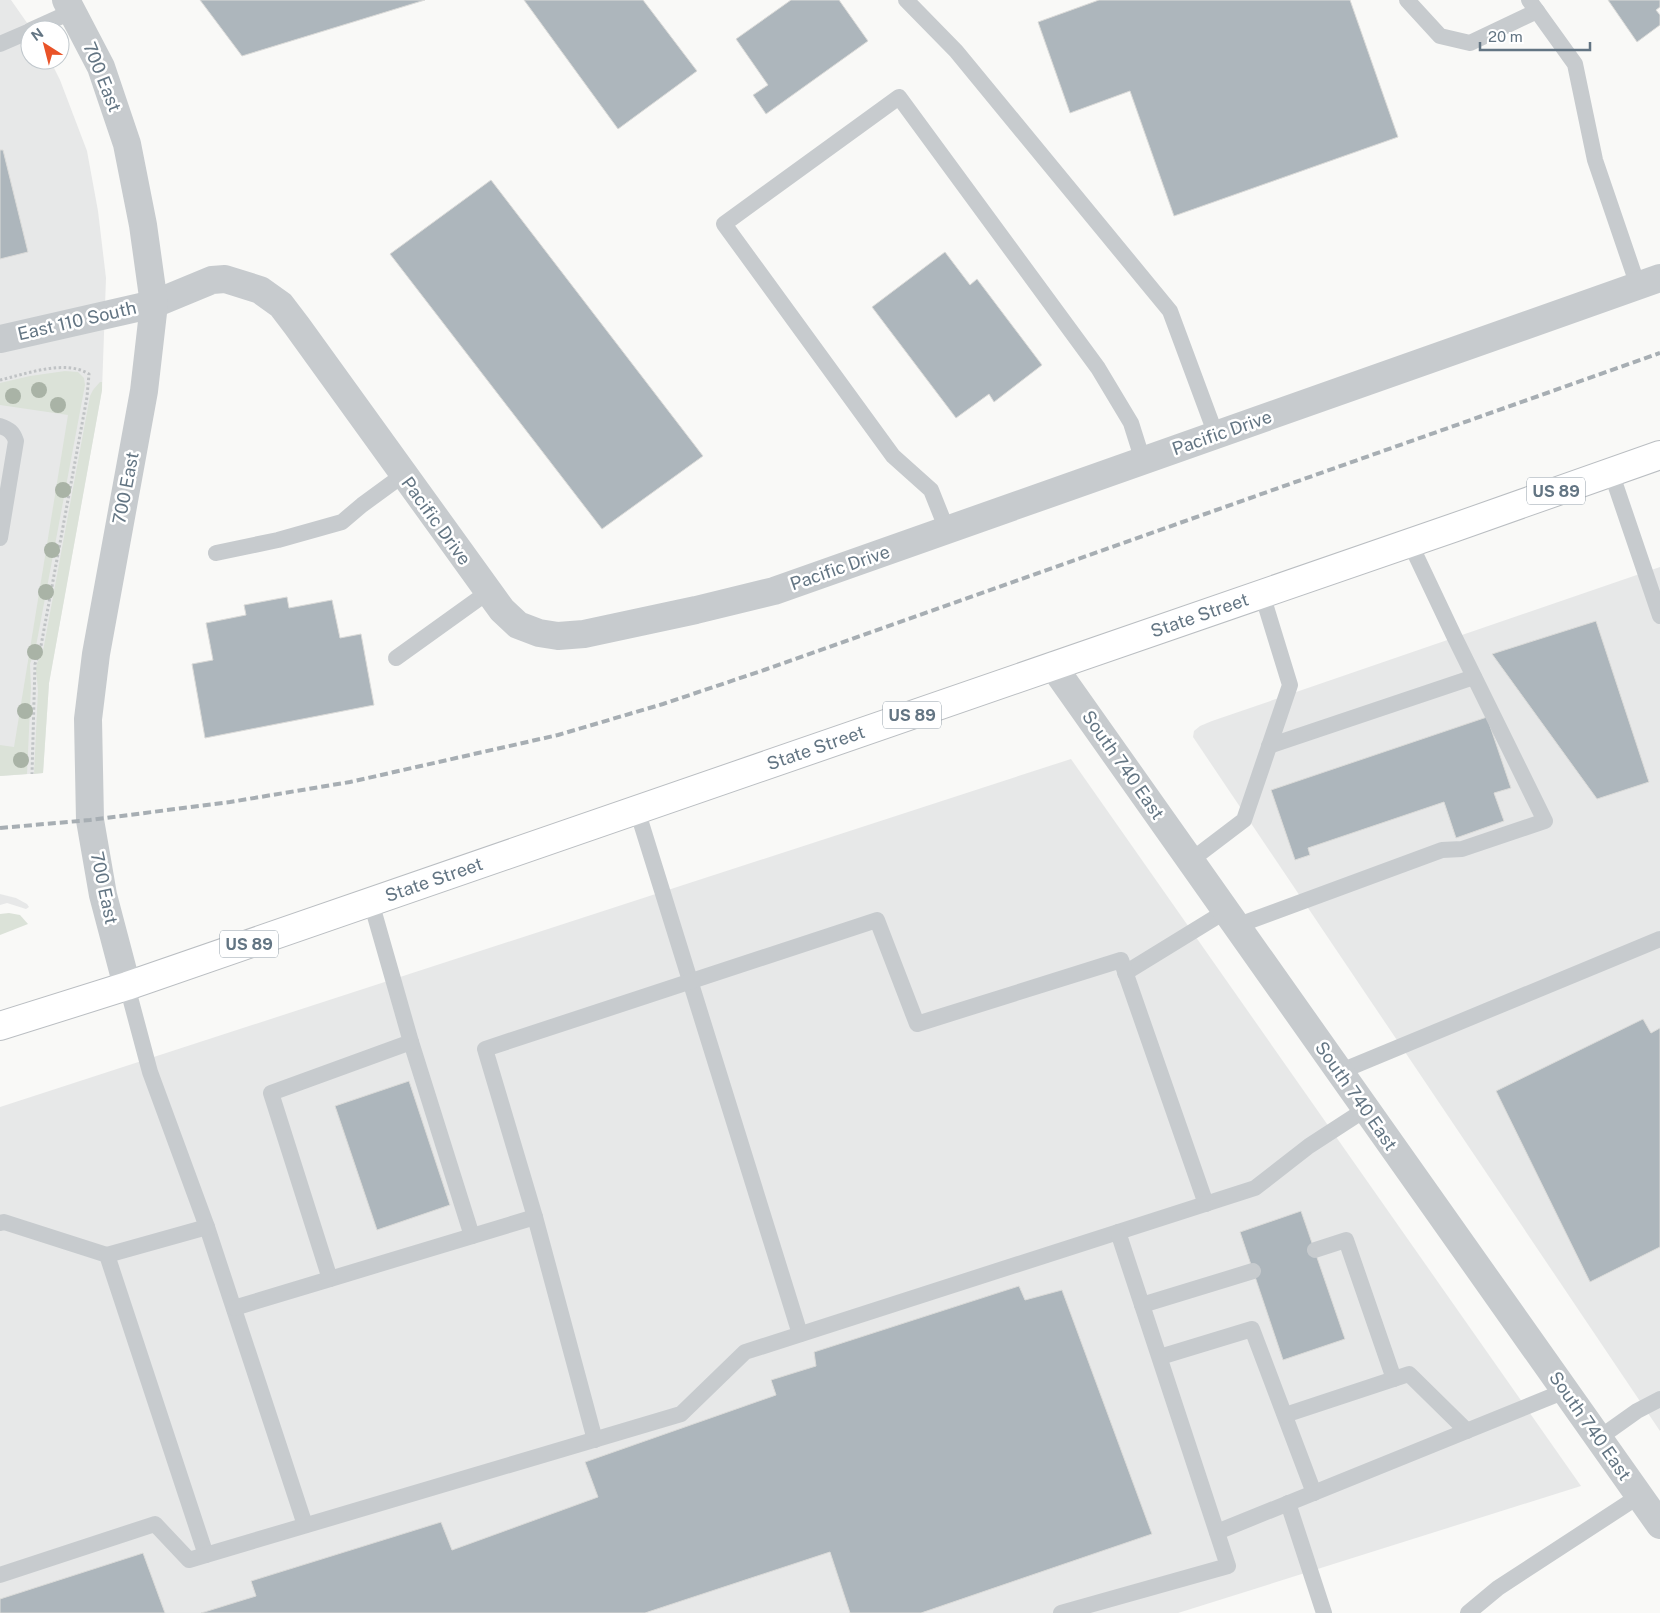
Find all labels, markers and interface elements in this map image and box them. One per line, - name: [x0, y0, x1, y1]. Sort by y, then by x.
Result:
- north arrow: [20, 20, 70, 70]
- scale bar: [1480, 20, 1590, 52]
- text: N: [28, 25, 46, 44]
- text: 20 m: [1488, 28, 1523, 45]
- street label: 700 East: [79, 39, 126, 115]
- street label: East 110 South: [15, 297, 138, 344]
- street label: Pacific Drive: [1169, 406, 1274, 459]
- street label: 700 East: [108, 450, 143, 526]
- street label: Pacific Drive: [397, 472, 475, 569]
- road number: US 89: [1527, 478, 1585, 504]
- street label: Pacific Drive: [787, 541, 892, 594]
- street label: State Street: [1148, 588, 1251, 642]
- road number: US 89: [883, 702, 941, 728]
- street label: South 740 East: [1078, 706, 1169, 823]
- street label: State Street: [764, 721, 867, 774]
- street label: 700 East: [87, 850, 122, 926]
- street label: State Street: [382, 853, 486, 906]
- road number: US 89: [220, 931, 278, 958]
- street label: South 740 East: [1311, 1037, 1402, 1154]
- street label: South 740 East: [1545, 1367, 1636, 1484]

